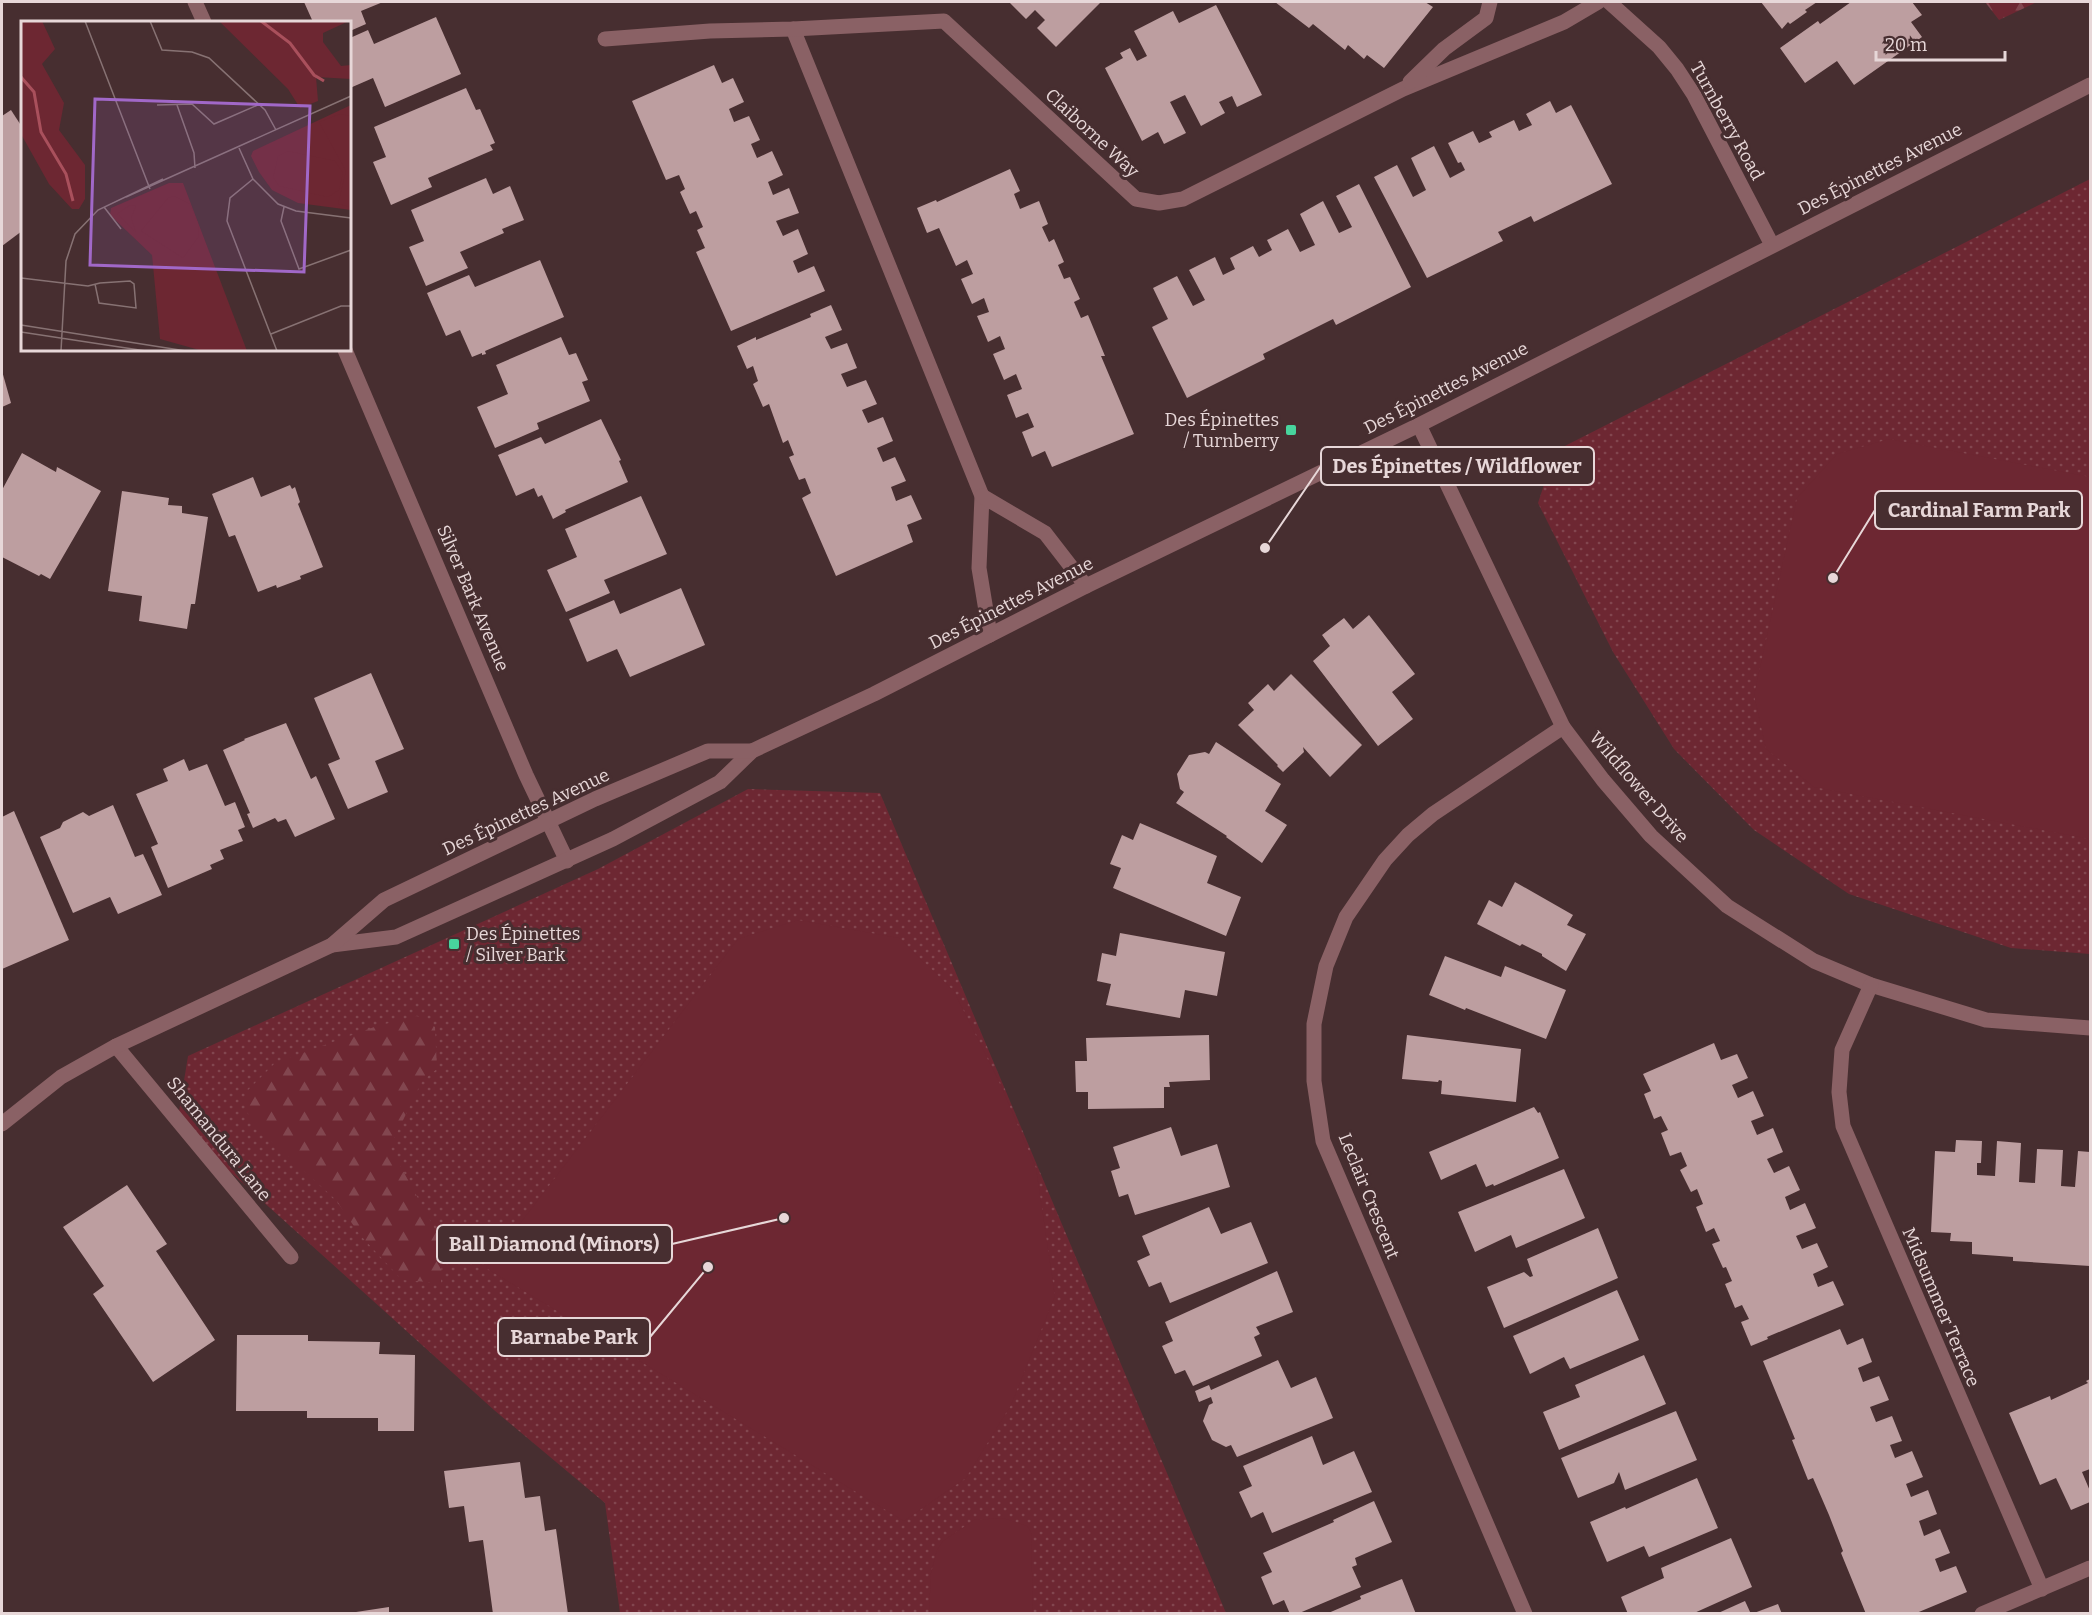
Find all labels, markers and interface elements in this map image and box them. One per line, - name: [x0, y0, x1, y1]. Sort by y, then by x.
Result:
- inset map: [21, 21, 351, 351]
- scale bar: [1876, 24, 2005, 62]
- text: 20 m: [1885, 34, 1927, 56]
- street label: Turnberry Road: [1685, 58, 1769, 184]
- street label: Claiborne Way: [1041, 84, 1144, 182]
- street label: Des Épinettes Avenue: [1794, 117, 1966, 220]
- street label: Des Épinettes Avenue: [1360, 336, 1532, 439]
- place label: Des Épinettes / Turnberry: [1165, 408, 1279, 452]
- marker: Des Épinettes / Turnberry: [1284, 423, 1298, 437]
- callout: Des Épinettes / Wildflower: [1321, 447, 1594, 485]
- text: Des Épinettes / Wildflower: [1332, 453, 1582, 478]
- callout: Cardinal Farm Park: [1875, 491, 2082, 529]
- text: Cardinal Farm Park: [1888, 498, 2070, 522]
- street label: Silver Bark Avenue: [432, 522, 514, 674]
- street label: Des Épinettes Avenue: [925, 551, 1097, 654]
- street label: Wildflower Drive: [1585, 727, 1693, 847]
- street label: Des Épinettes Avenue: [439, 763, 613, 860]
- place label: Des Épinettes / Silver Bark: [466, 922, 580, 966]
- marker: Des Épinettes / Silver Bark: [447, 937, 461, 951]
- street label: Shamandura Lane: [162, 1072, 276, 1206]
- street label: Leclair Crescent: [1334, 1130, 1404, 1263]
- street label: Midsummer Terrace: [1898, 1224, 1984, 1390]
- callout: Ball Diamond (Minors): [437, 1225, 672, 1263]
- text: Ball Diamond (Minors): [449, 1232, 659, 1256]
- callout: Barnabe Park: [498, 1318, 650, 1356]
- text: Barnabe Park: [510, 1325, 638, 1349]

